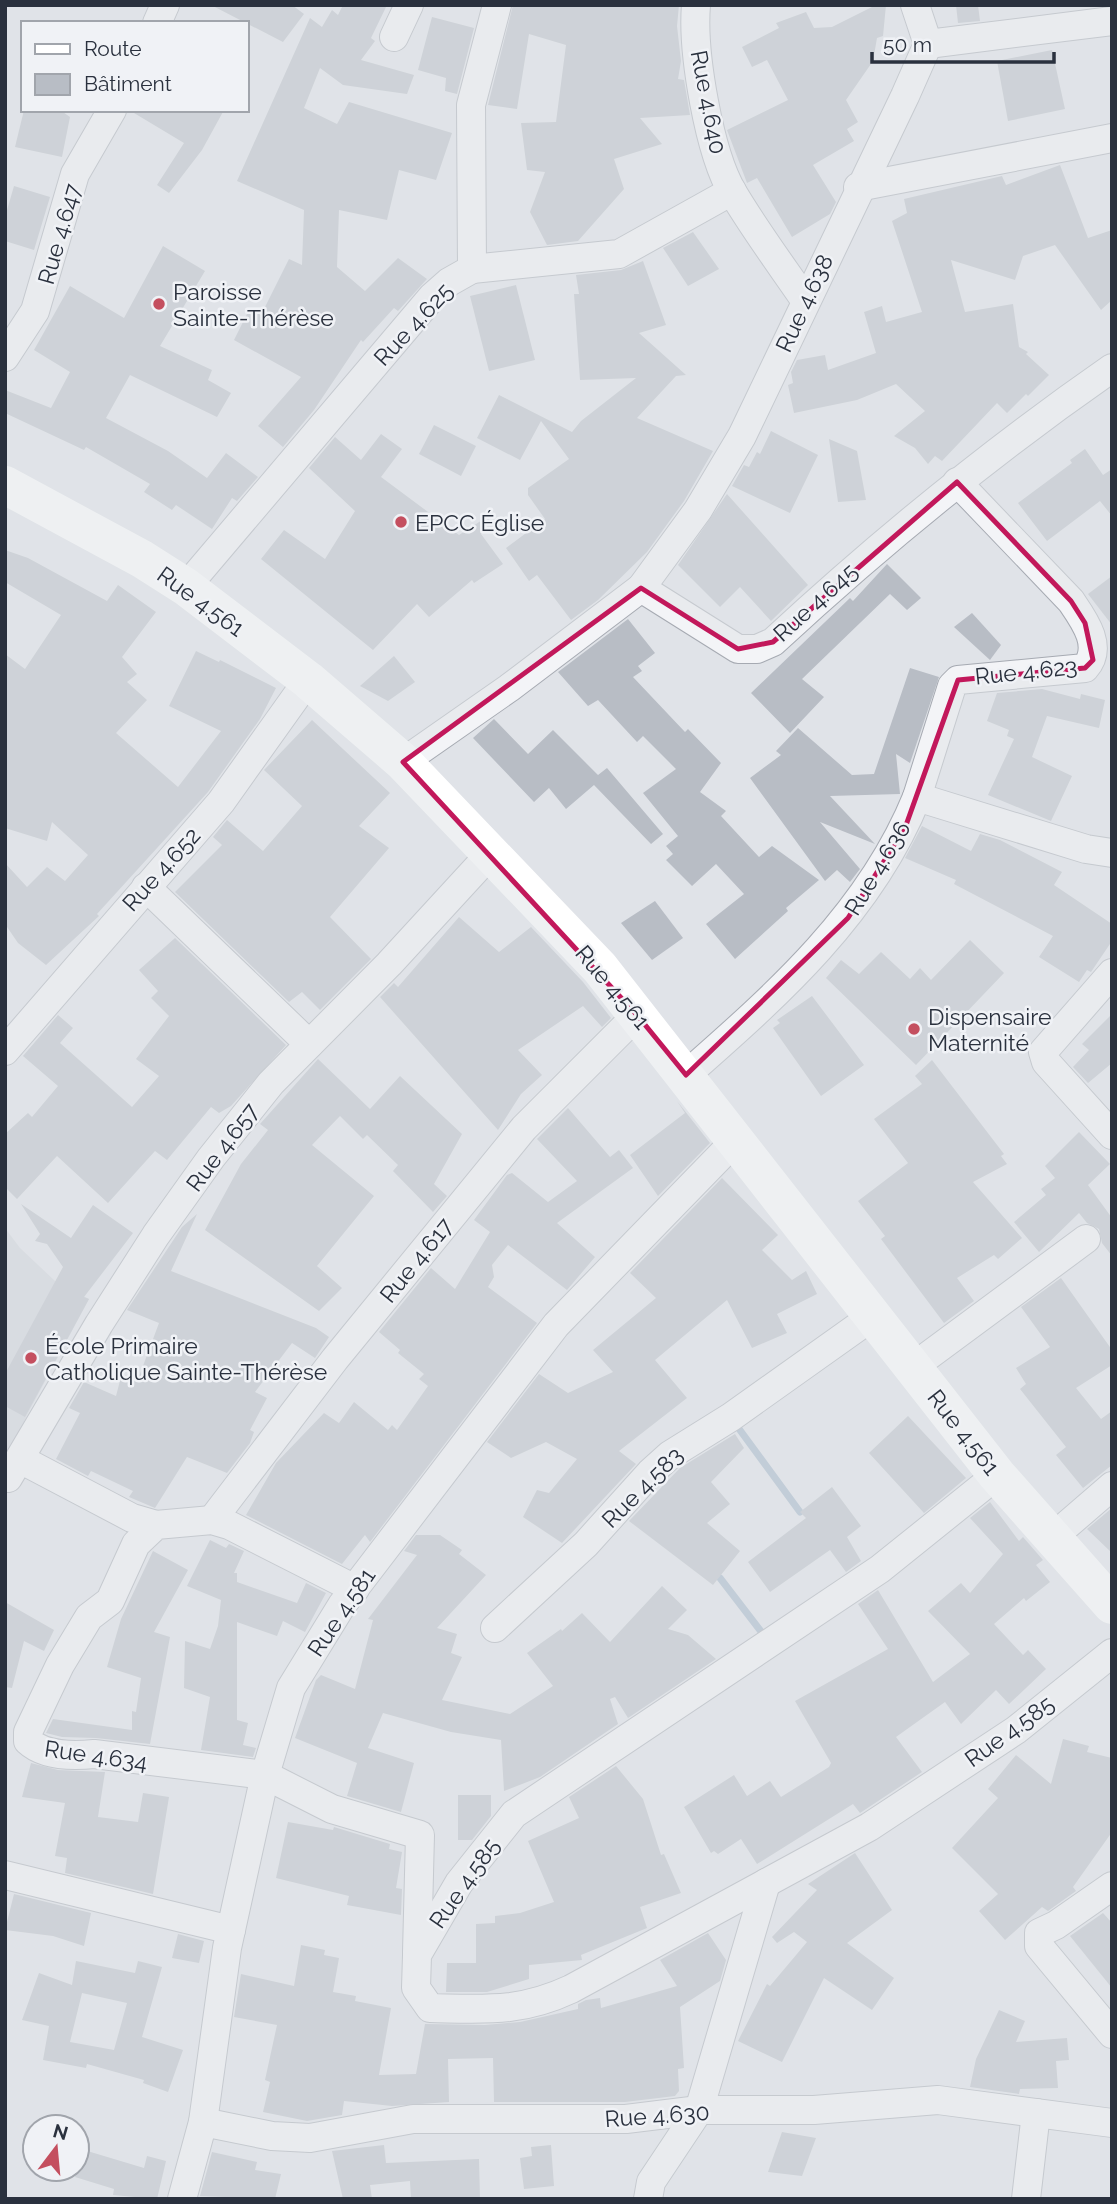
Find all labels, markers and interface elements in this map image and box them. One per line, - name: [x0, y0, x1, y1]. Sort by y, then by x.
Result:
- legend: [21, 21, 248, 112]
- scale bar: [872, 21, 1054, 65]
- text: 50 m: [883, 32, 932, 57]
- text: Route: [84, 36, 142, 61]
- street label: Rue 4.640: [686, 48, 732, 156]
- text: Bâtiment: [84, 71, 172, 96]
- street label: Rue 4.647: [32, 180, 86, 287]
- street label: Rue 4.638: [770, 250, 838, 356]
- street label: Rue 4.625: [368, 277, 458, 371]
- place label: Paroisse Sainte-Thérèse: [173, 278, 334, 331]
- marker: Paroisse Sainte-Thérèse: [151, 296, 167, 312]
- place label: EPCC Église: [415, 509, 544, 536]
- marker: EPCC Église: [393, 514, 409, 530]
- street label: Rue 4.645: [767, 557, 863, 647]
- street label: Rue 4.561: [152, 560, 250, 642]
- street label: Rue 4.623: [973, 652, 1079, 690]
- street label: Rue 4.636: [838, 816, 916, 920]
- street label: Rue 4.652: [116, 822, 206, 916]
- street label: Rue 4.561: [570, 940, 656, 1034]
- place label: Dispensaire Maternité: [928, 1003, 1052, 1056]
- marker: Dispensaire Maternité: [906, 1021, 922, 1037]
- street label: Rue 4.657: [180, 1097, 264, 1196]
- street label: Rue 4.617: [374, 1212, 459, 1308]
- place label: École Primaire Catholique Sainte-Thérèse: [45, 1332, 327, 1385]
- marker: École Primaire Catholique Sainte-Thérèse: [23, 1350, 39, 1366]
- street label: Rue 4.561: [922, 1384, 1006, 1480]
- street label: Rue 4.583: [596, 1441, 688, 1533]
- street label: Rue 4.581: [302, 1563, 380, 1661]
- street label: Rue 4.585: [959, 1690, 1059, 1772]
- street label: Rue 4.634: [43, 1734, 149, 1776]
- street label: Rue 4.585: [423, 1833, 505, 1933]
- street label: Rue 4.630: [604, 2098, 710, 2132]
- north arrow: [21, 2113, 91, 2183]
- text: N: [51, 2119, 71, 2144]

